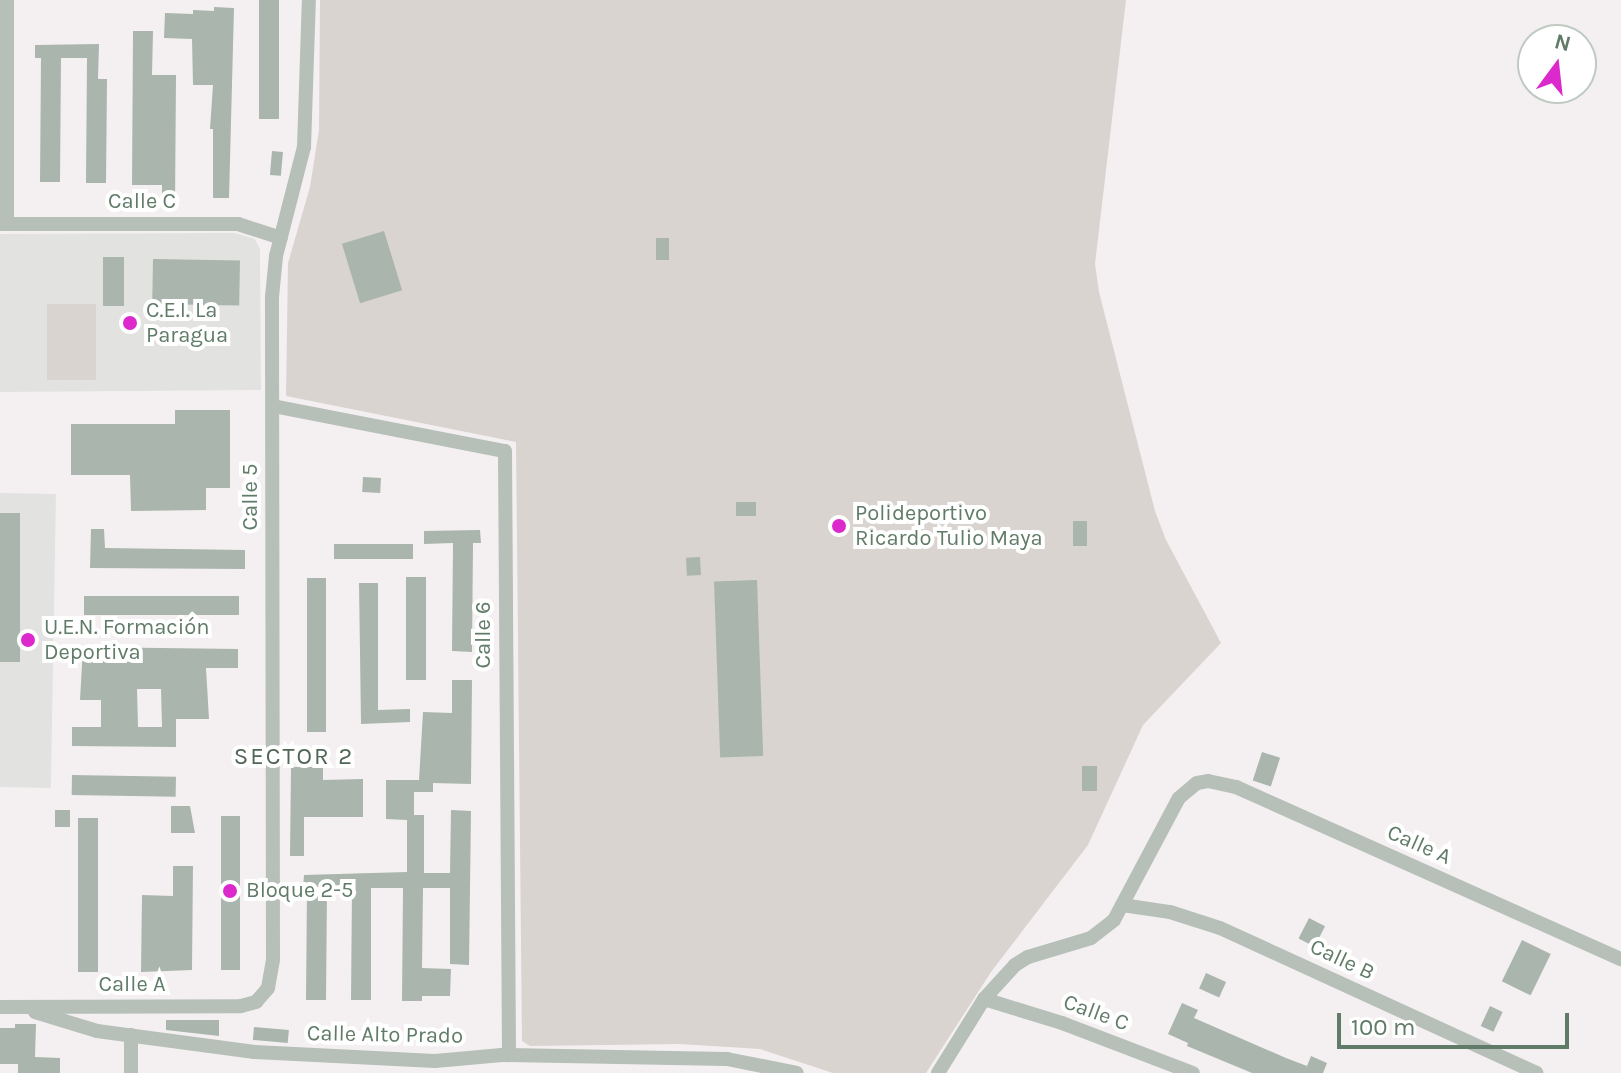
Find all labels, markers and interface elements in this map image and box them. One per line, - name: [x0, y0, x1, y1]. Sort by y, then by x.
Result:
- north arrow: [1517, 24, 1597, 104]
- text: N: [1552, 28, 1574, 57]
- street label: Calle C: [108, 189, 176, 215]
- place label: C.E.I. La Paragua: [146, 297, 228, 348]
- marker: C.E.I. La Paragua: [121, 314, 139, 332]
- street label: Calle 5: [238, 464, 264, 530]
- place label: Polideportivo Ricardo Tulio Maya: [855, 500, 1043, 552]
- marker: Polideportivo Ricardo Tulio Maya: [830, 517, 848, 535]
- street label: Calle 6: [471, 601, 497, 669]
- place label: U.E.N. Formación Deportiva: [44, 614, 210, 666]
- marker: U.E.N. Formación Deportiva: [19, 631, 37, 649]
- district label: SECTOR 2: [234, 743, 354, 771]
- street label: Calle A: [1383, 819, 1455, 871]
- place label: Bloque 2-5: [246, 878, 353, 904]
- marker: Bloque 2-5: [221, 882, 239, 900]
- street label: Calle B: [1306, 934, 1378, 986]
- street label: Calle A: [98, 972, 166, 998]
- street label: Calle C: [1060, 989, 1132, 1037]
- scale bar: [1341, 997, 1573, 1047]
- text: 100 m: [1351, 1013, 1416, 1041]
- street label: Calle Alto Prado: [307, 1020, 463, 1050]

